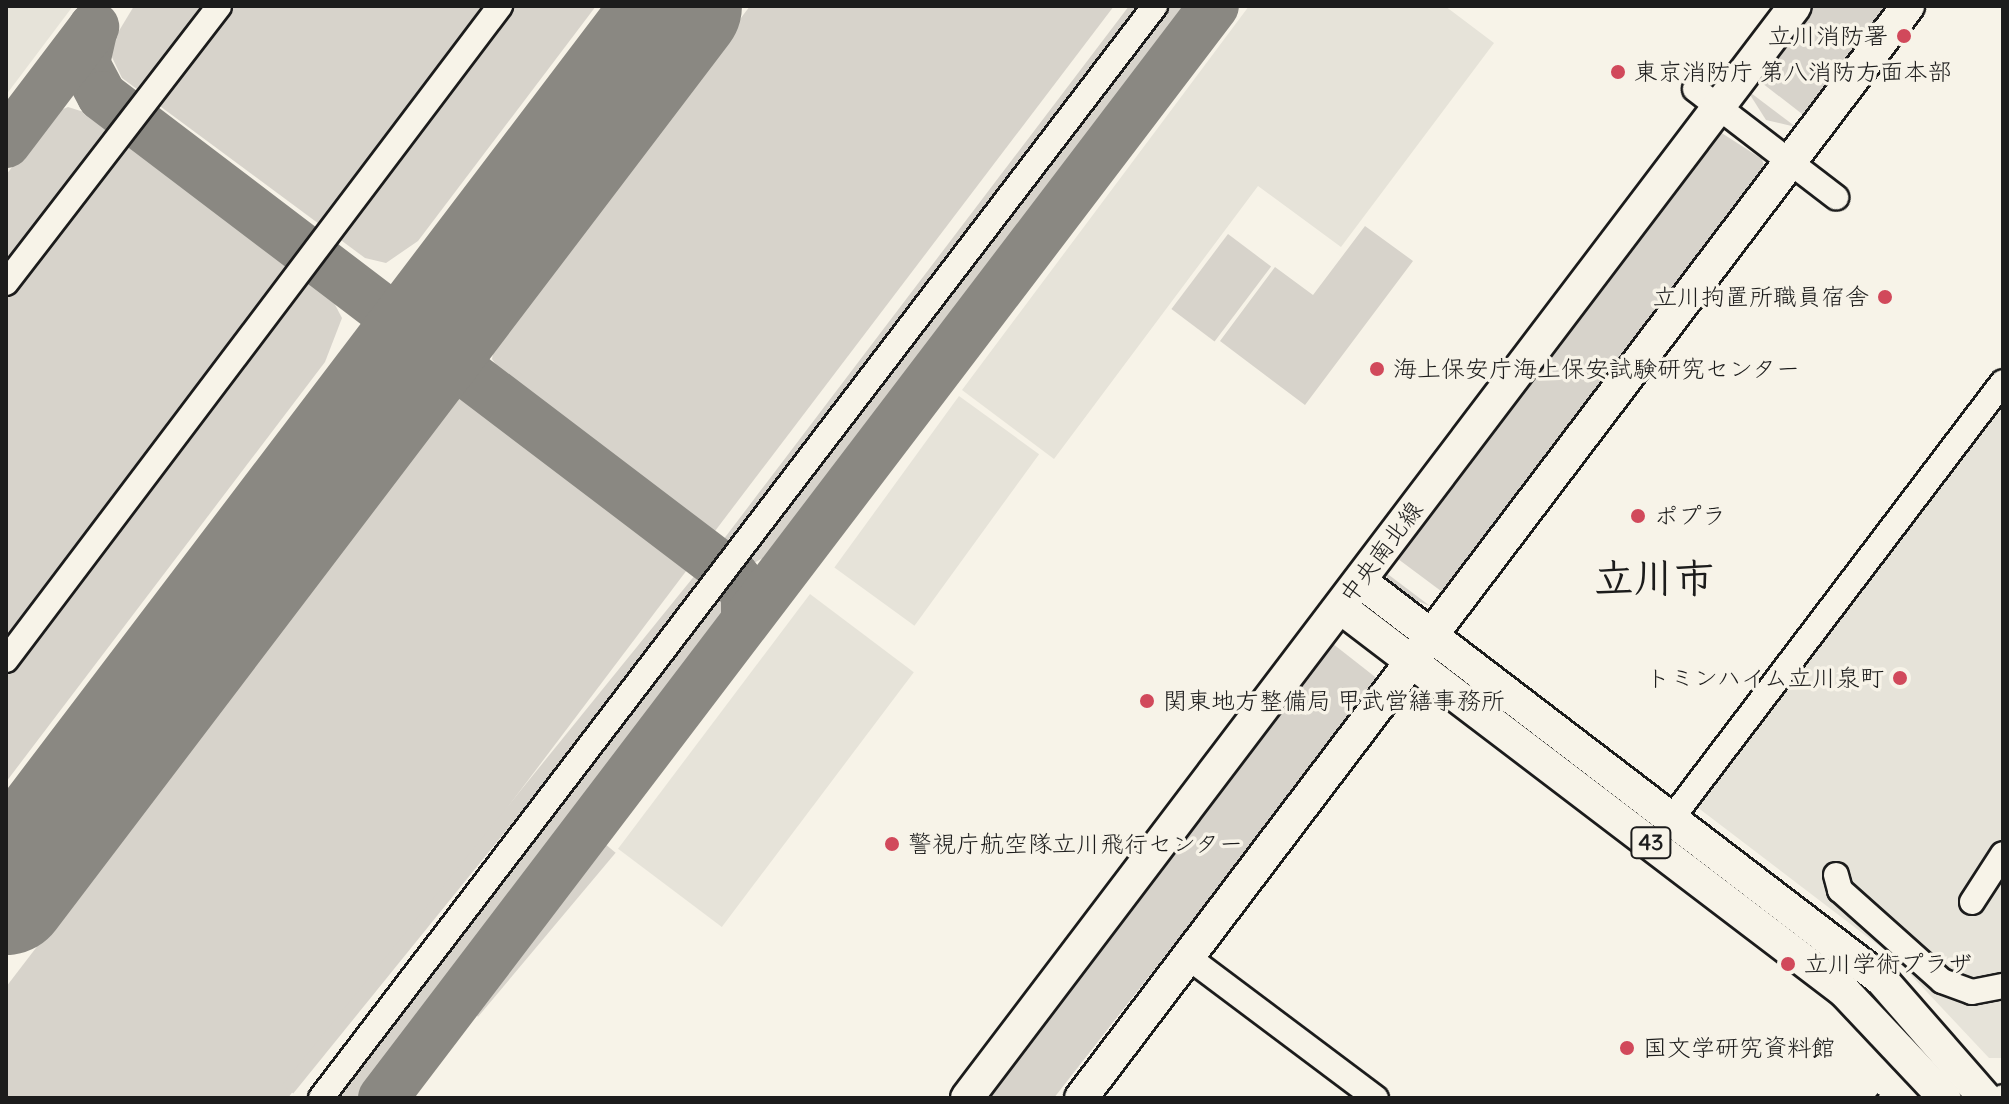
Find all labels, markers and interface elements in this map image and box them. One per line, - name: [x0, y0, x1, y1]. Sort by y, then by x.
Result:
- place label: 立川消防署: [1768, 22, 1888, 50]
- marker: 立川消防署: [1895, 27, 1913, 45]
- place label: 東京消防庁 第八消防方面本部: [1634, 58, 1952, 86]
- marker: 東京消防庁 第八消防方面本部: [1609, 63, 1627, 81]
- place label: 立川拘置所職員宿舎: [1653, 283, 1869, 311]
- marker: 立川拘置所職員宿舎: [1876, 288, 1894, 306]
- place label: 海上保安庁海上保安試験研究センター: [1393, 355, 1801, 383]
- marker: 海上保安庁海上保安試験研究センター: [1368, 360, 1386, 378]
- street label: 中央南北線: [1333, 495, 1429, 609]
- place label: ポプラ: [1654, 502, 1726, 530]
- marker: ポプラ: [1629, 507, 1647, 525]
- district label: 立川市: [1594, 554, 1714, 602]
- place label: トミンハイム立川泉町: [1644, 664, 1884, 692]
- marker: トミンハイム立川泉町: [1891, 669, 1909, 687]
- place label: 関東地方整備局 甲武営繕事務所: [1163, 687, 1505, 715]
- marker: 関東地方整備局 甲武営繕事務所: [1138, 692, 1156, 710]
- road number: 43: [1629, 825, 1673, 861]
- place label: 警視庁航空隊立川飛行センター: [908, 830, 1244, 858]
- marker: 警視庁航空隊立川飛行センター: [883, 835, 901, 853]
- place label: 立川学術プラザ: [1804, 950, 1972, 978]
- marker: 立川学術プラザ: [1779, 955, 1797, 973]
- place label: 国文学研究資料館: [1643, 1034, 1835, 1062]
- marker: 国文学研究資料館: [1618, 1039, 1636, 1057]

